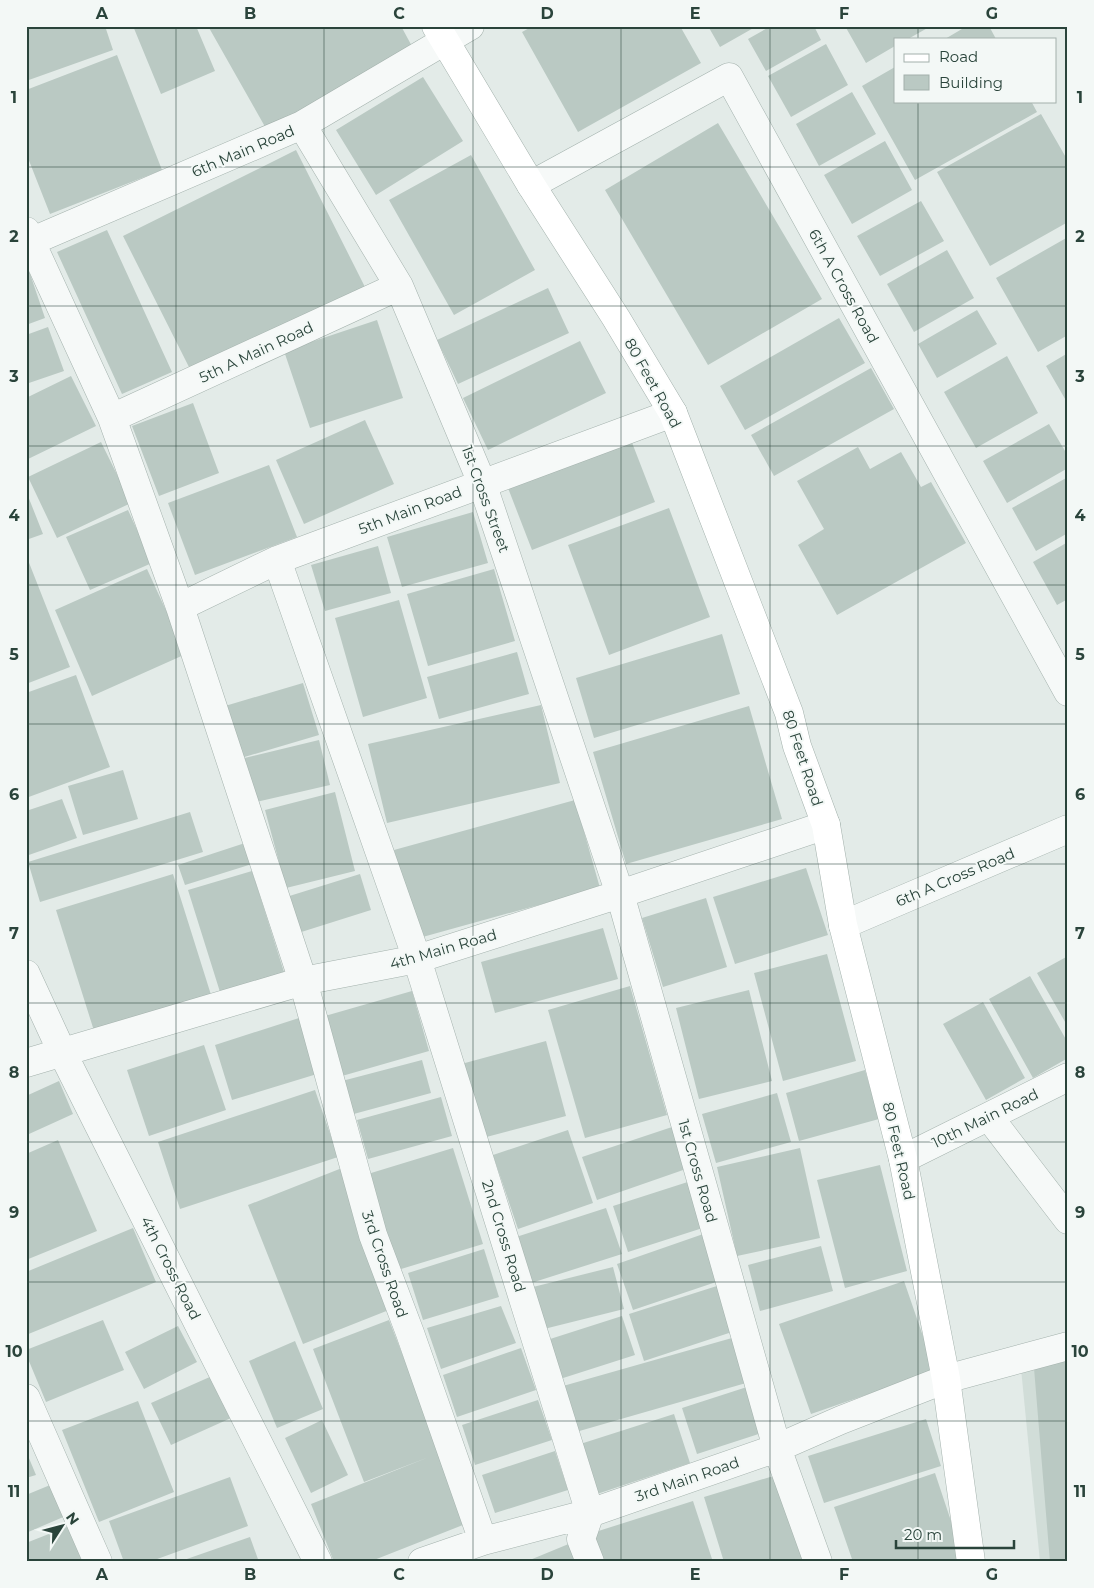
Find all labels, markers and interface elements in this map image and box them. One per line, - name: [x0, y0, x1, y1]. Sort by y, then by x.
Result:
- text: A: [95, 4, 109, 23]
- text: B: [244, 4, 256, 23]
- text: C: [393, 4, 405, 23]
- text: D: [540, 4, 554, 23]
- text: E: [690, 4, 700, 23]
- text: F: [839, 4, 849, 23]
- text: G: [986, 4, 998, 23]
- legend: [894, 38, 1056, 102]
- text: Road: [939, 47, 978, 66]
- text: Building: [939, 73, 1003, 92]
- text: 1: [11, 88, 17, 107]
- text: 1: [1077, 88, 1083, 107]
- street label: 6th Main Road: [189, 121, 297, 181]
- street label: 6th A Cross Road: [805, 226, 883, 346]
- text: 2: [9, 227, 19, 246]
- text: 2: [1075, 227, 1085, 246]
- street label: 5th A Main Road: [196, 317, 316, 387]
- street label: 80 Feet Road: [620, 335, 686, 431]
- text: 3: [8, 367, 19, 386]
- text: 3: [1074, 367, 1085, 386]
- street label: 1st Cross Street: [458, 443, 514, 555]
- street label: 5th Main Road: [356, 482, 464, 538]
- text: 4: [8, 506, 20, 525]
- text: 4: [1074, 506, 1086, 525]
- text: 5: [9, 645, 19, 664]
- text: 5: [1075, 645, 1085, 664]
- street label: 80 Feet Road: [779, 707, 827, 809]
- text: 6: [9, 785, 19, 804]
- text: 6: [1075, 785, 1085, 804]
- street label: 6th A Cross Road: [893, 843, 1017, 911]
- text: 7: [9, 924, 19, 943]
- text: 7: [1075, 924, 1085, 943]
- street label: 4th Main Road: [387, 925, 499, 973]
- text: 8: [9, 1063, 19, 1082]
- text: 8: [1075, 1063, 1085, 1082]
- street label: 10th Main Road: [929, 1084, 1041, 1152]
- street label: 80 Feet Road: [878, 1100, 920, 1202]
- street label: 1st Cross Road: [674, 1117, 722, 1225]
- street label: 2nd Cross Road: [478, 1178, 530, 1294]
- text: 9: [9, 1203, 19, 1222]
- text: 9: [1075, 1203, 1085, 1222]
- street label: 3rd Cross Road: [358, 1208, 412, 1320]
- street label: 4th Cross Road: [137, 1213, 205, 1323]
- text: 10: [5, 1342, 23, 1361]
- text: 10: [1071, 1342, 1089, 1361]
- street label: 3rd Main Road: [632, 1452, 742, 1506]
- text: 11: [8, 1482, 20, 1501]
- text: 11: [1074, 1482, 1086, 1501]
- north arrow: [38, 1500, 88, 1550]
- text: N: [62, 1508, 83, 1528]
- scale bar: [896, 1518, 1014, 1550]
- text: 20 m: [904, 1525, 942, 1544]
- text: A: [95, 1565, 109, 1584]
- text: B: [244, 1565, 256, 1584]
- text: C: [393, 1565, 405, 1584]
- text: D: [540, 1565, 554, 1584]
- text: E: [690, 1565, 700, 1584]
- text: F: [839, 1565, 849, 1584]
- text: G: [986, 1565, 998, 1584]

